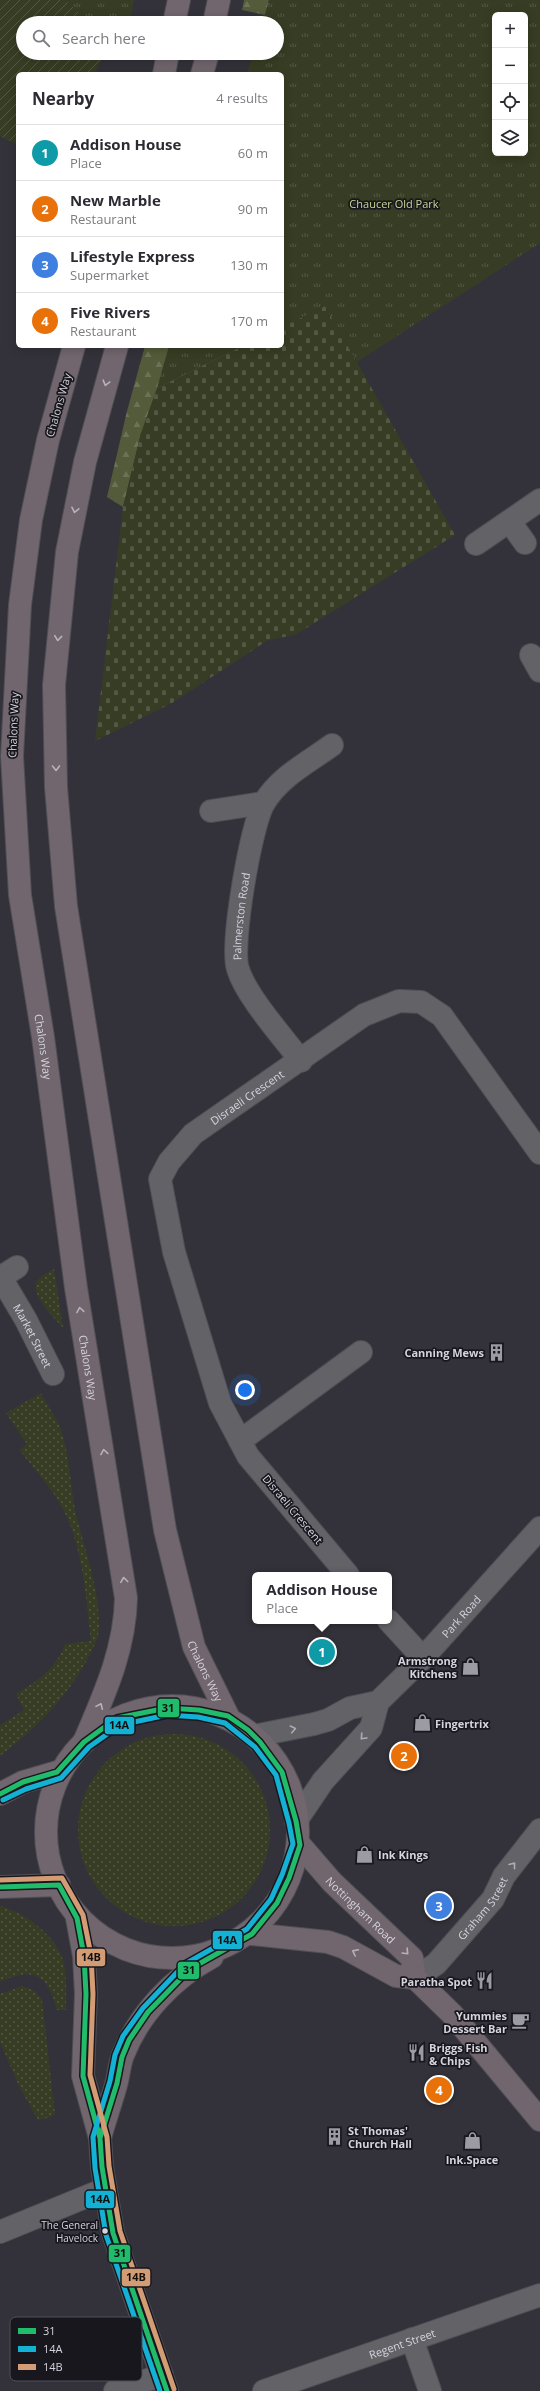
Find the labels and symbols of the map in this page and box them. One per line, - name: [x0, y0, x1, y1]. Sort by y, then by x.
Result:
- park label: Chaucer Old Park: [349, 196, 439, 211]
- street label: Chalons Way: [42, 371, 74, 439]
- one-way arrow: [102, 380, 110, 387]
- one-way arrow: [72, 507, 80, 513]
- one-way arrow: [53, 635, 62, 641]
- street label: Chalons Way: [4, 691, 22, 758]
- one-way arrow: [51, 765, 60, 771]
- street label: Palmerston Road: [229, 871, 253, 960]
- street label: Chalons Way: [32, 1013, 56, 1081]
- street label: Disraeli Crescent: [207, 1066, 286, 1127]
- street label: Market Street: [10, 1301, 56, 1370]
- one-way arrow: [76, 1307, 85, 1313]
- street label: Chalons Way: [76, 1334, 102, 1402]
- building icon: Canning Mews: [487, 1342, 507, 1362]
- place label: Canning Mews: [404, 1345, 485, 1360]
- your location: [235, 1380, 255, 1400]
- one-way arrow: [100, 1449, 108, 1455]
- street label: Disraeli Crescent: [260, 1471, 326, 1547]
- one-way arrow: [120, 1577, 129, 1583]
- street label: Park Road: [438, 1592, 484, 1641]
- pin: 1: [309, 1637, 335, 1667]
- street label: Chalons Way: [185, 1639, 227, 1704]
- place label: Armstrong Kitchens: [398, 1653, 458, 1681]
- shop icon: Armstrong Kitchens: [460, 1656, 480, 1676]
- line badge: 31: [157, 1698, 180, 1718]
- text: 31: [162, 1700, 174, 1715]
- one-way arrow: [95, 1702, 103, 1709]
- shop icon: Fingertrix: [412, 1713, 432, 1733]
- line badge: 14A: [104, 1716, 135, 1735]
- place label: Fingertrix: [435, 1716, 489, 1731]
- text: 14A: [109, 1717, 129, 1732]
- one-way arrow: [290, 1726, 296, 1734]
- one-way arrow: [361, 1732, 368, 1739]
- pin: 2: [391, 1741, 417, 1771]
- shop icon: Ink Kings: [355, 1844, 375, 1864]
- place label: Ink Kings: [378, 1847, 429, 1862]
- one-way arrow: [508, 1863, 515, 1870]
- street label: Nottingham Road: [323, 1873, 399, 1946]
- street label: Graham Street: [454, 1874, 510, 1943]
- pin: 3: [426, 1891, 452, 1921]
- line badge: 14A: [212, 1930, 243, 1950]
- text: 14A: [217, 1932, 237, 1947]
- one-way arrow: [401, 1947, 408, 1955]
- line badge: 14B: [76, 1948, 106, 1967]
- text: 14B: [81, 1949, 101, 1964]
- one-way arrow: [352, 1950, 359, 1957]
- line badge: 31: [177, 1961, 200, 1980]
- text: 31: [183, 1962, 195, 1977]
- restaurant icon: Paratha Spot: [475, 1971, 495, 1991]
- place label: Paratha Spot: [401, 1974, 472, 1989]
- place label: Yummies Dessert Bar: [443, 2008, 508, 2036]
- cafe icon: Yummies Dessert Bar: [510, 2011, 530, 2031]
- place label: Briggs Fish & Chips: [429, 2040, 488, 2068]
- restaurant icon: Briggs Fish & Chips: [406, 2043, 426, 2063]
- pin: 4: [426, 2075, 452, 2105]
- place label: St Thomas' Church Hall: [348, 2123, 412, 2151]
- building icon: St Thomas' Church Hall: [325, 2126, 345, 2146]
- shop icon: Ink.Space: [462, 2131, 482, 2151]
- place label: Ink.Space: [446, 2152, 499, 2167]
- line badge: 14A: [85, 2190, 115, 2209]
- text: 14A: [90, 2191, 110, 2206]
- place label: The General Havelock: [41, 2218, 99, 2245]
- marker: The General Havelock: [100, 2226, 110, 2236]
- line badge: 31: [108, 2244, 131, 2263]
- text: 31: [114, 2245, 126, 2260]
- line badge: 14B: [121, 2268, 151, 2287]
- text: 14B: [126, 2269, 146, 2284]
- legend: [10, 2317, 142, 2381]
- text: 31: [43, 2323, 56, 2338]
- street label: Regent Street: [367, 2325, 437, 2362]
- text: 14A: [43, 2341, 63, 2356]
- text: 14B: [43, 2359, 63, 2374]

